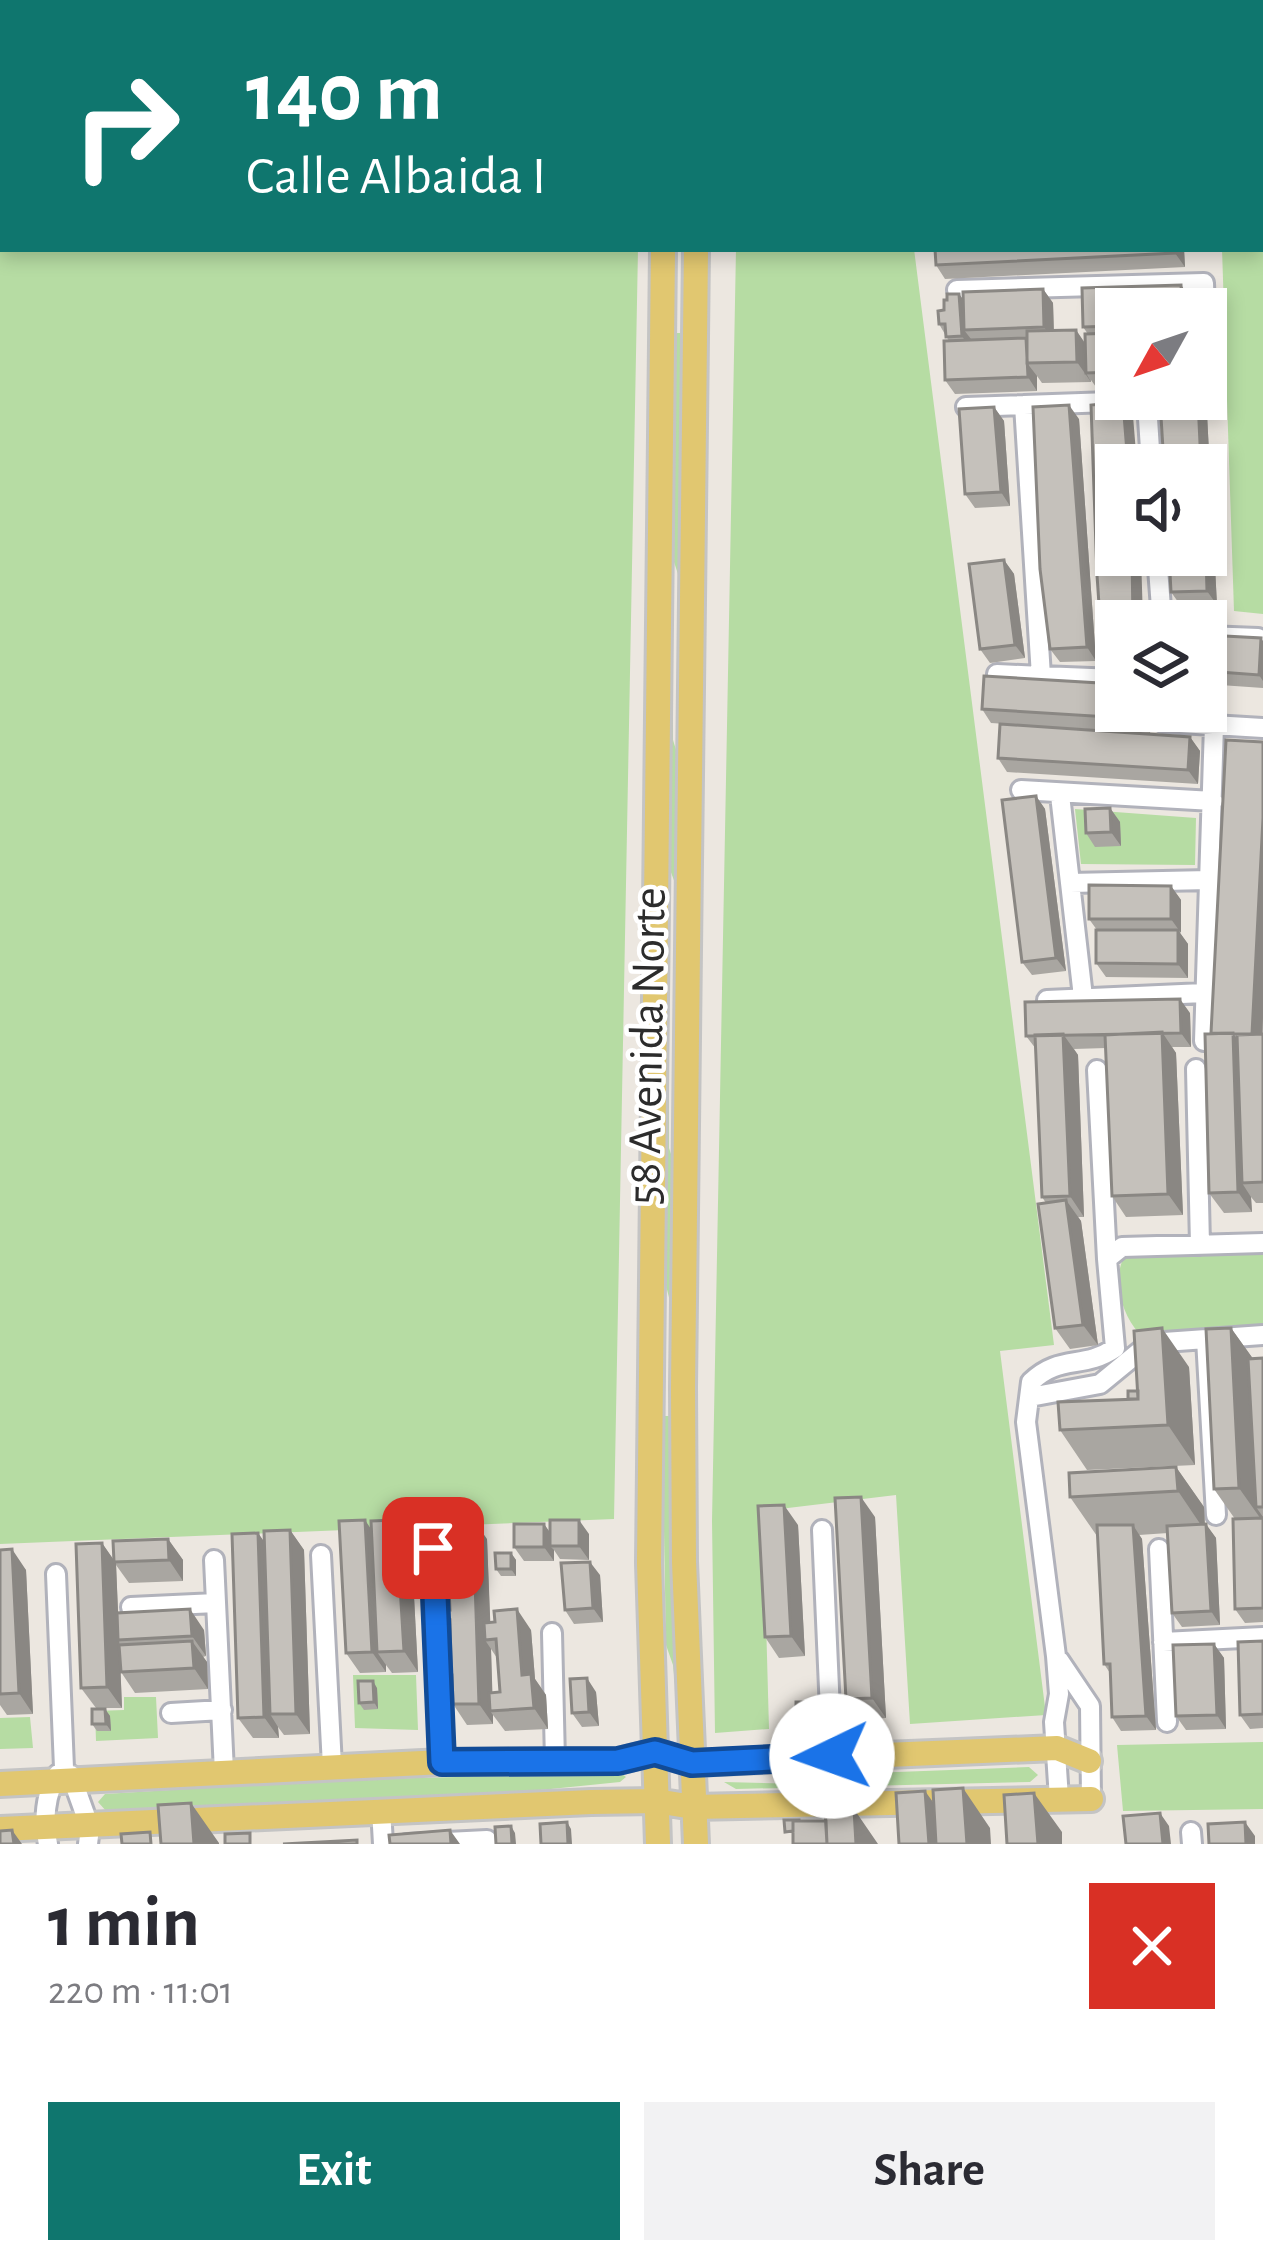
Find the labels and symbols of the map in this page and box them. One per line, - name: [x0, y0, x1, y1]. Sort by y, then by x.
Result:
- north arrow: [1095, 288, 1227, 420]
- street label: 58 Avenida Norte: [621, 887, 675, 1205]
- pin: [382, 1497, 484, 1599]
- position arrow: [769, 1693, 895, 1819]

